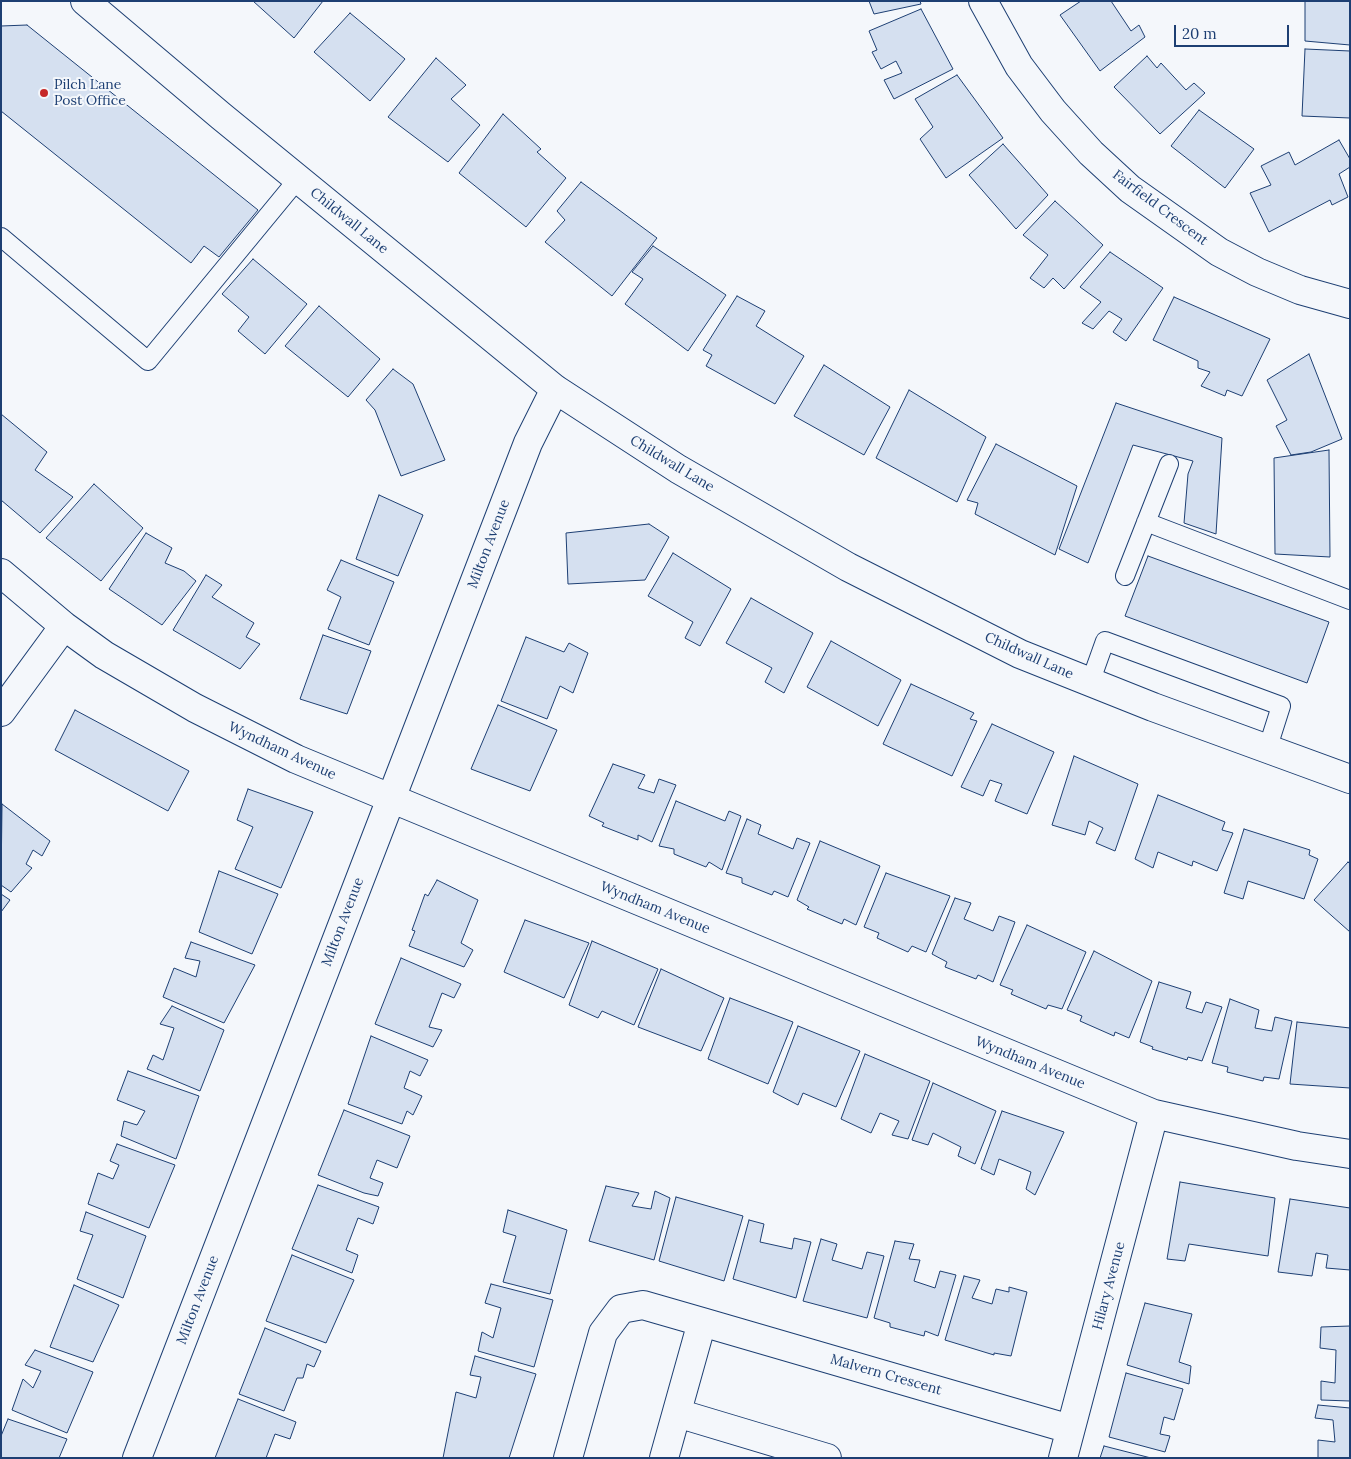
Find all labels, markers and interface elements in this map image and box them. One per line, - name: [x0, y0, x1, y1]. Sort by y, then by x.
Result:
- scale bar: [1176, 15, 1291, 47]
- text: 20 m: [1182, 24, 1217, 43]
- place label: Pilch Lane Post Office: [54, 77, 126, 110]
- marker: Pilch Lane Post Office: [38, 87, 50, 99]
- street label: Fairfield Crescent: [1109, 167, 1211, 249]
- street label: Childwall Lane: [307, 184, 391, 258]
- street label: Childwall Lane: [627, 432, 717, 496]
- street label: Milton Avenue: [464, 497, 514, 591]
- street label: Childwall Lane: [982, 629, 1076, 683]
- street label: Wyndham Avenue: [225, 719, 339, 783]
- street label: Milton Avenue: [318, 875, 368, 969]
- street label: Wyndham Avenue: [597, 878, 713, 938]
- street label: Wyndham Avenue: [972, 1033, 1088, 1093]
- street label: Hilary Avenue: [1089, 1240, 1129, 1332]
- street label: Milton Avenue: [173, 1253, 223, 1347]
- street label: Malvern Crescent: [828, 1351, 944, 1399]

